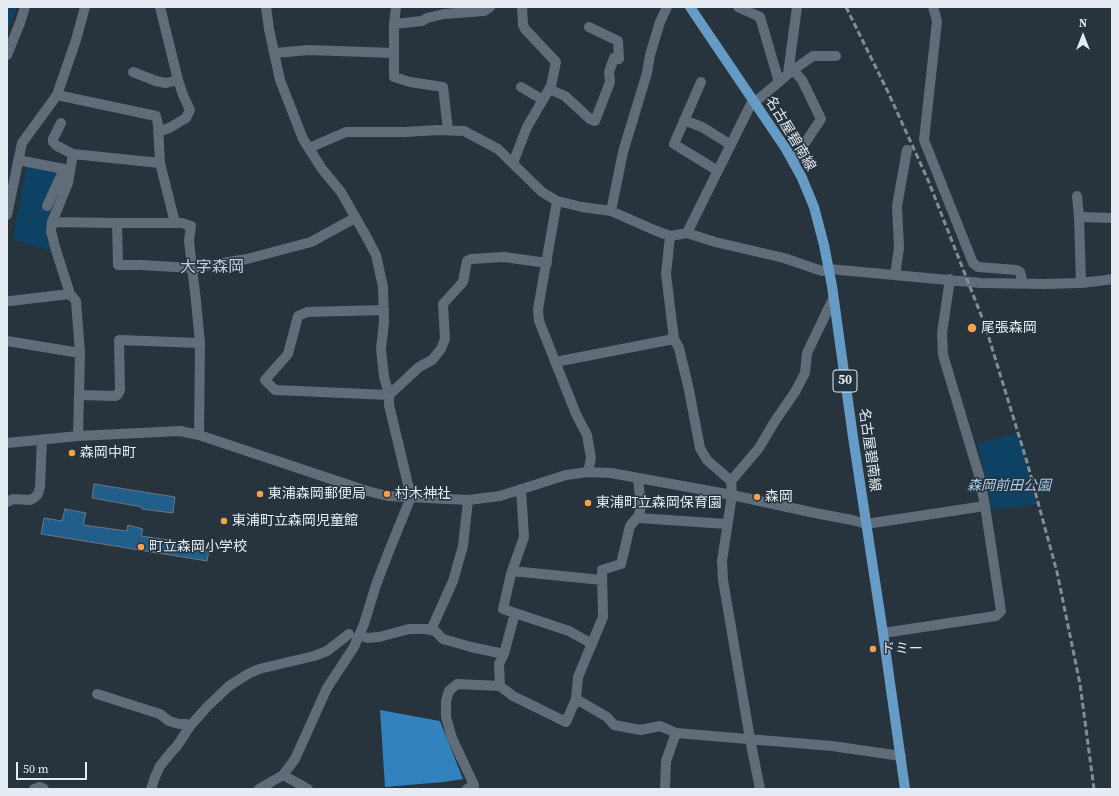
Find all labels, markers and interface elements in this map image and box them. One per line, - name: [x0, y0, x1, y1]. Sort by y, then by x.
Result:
- north arrow: [1063, 16, 1103, 56]
- text: N: [1079, 16, 1087, 31]
- street label: 名古屋碧南線: [761, 94, 819, 174]
- district label: 大字森岡: [180, 258, 244, 278]
- place label: 尾張森岡: [981, 320, 1037, 336]
- marker: 尾張森岡: [966, 322, 978, 334]
- road number: 50: [833, 370, 857, 392]
- street label: 名古屋碧南線: [855, 407, 883, 493]
- place label: 森岡中町: [80, 445, 136, 461]
- marker: 森岡中町: [67, 448, 77, 458]
- park label: 森岡前田公園: [967, 478, 1051, 494]
- place label: 東浦森岡郵便局: [268, 486, 366, 502]
- place label: 村木神社: [395, 486, 451, 502]
- marker: 東浦森岡郵便局: [255, 489, 265, 499]
- marker: 村木神社: [382, 489, 392, 499]
- place label: 森岡: [765, 489, 793, 505]
- marker: 森岡: [752, 492, 762, 502]
- place label: 東浦町立森岡保育園: [596, 495, 722, 511]
- marker: 東浦町立森岡保育園: [583, 498, 593, 508]
- place label: 東浦町立森岡児童館: [232, 513, 358, 529]
- marker: 東浦町立森岡児童館: [219, 516, 229, 526]
- place label: 町立森岡小学校: [149, 539, 247, 555]
- marker: 町立森岡小学校: [136, 542, 146, 552]
- place label: ドミー: [881, 641, 923, 657]
- marker: ドミー: [868, 644, 878, 654]
- scale bar: [18, 754, 89, 780]
- text: 50 m: [23, 761, 49, 777]

